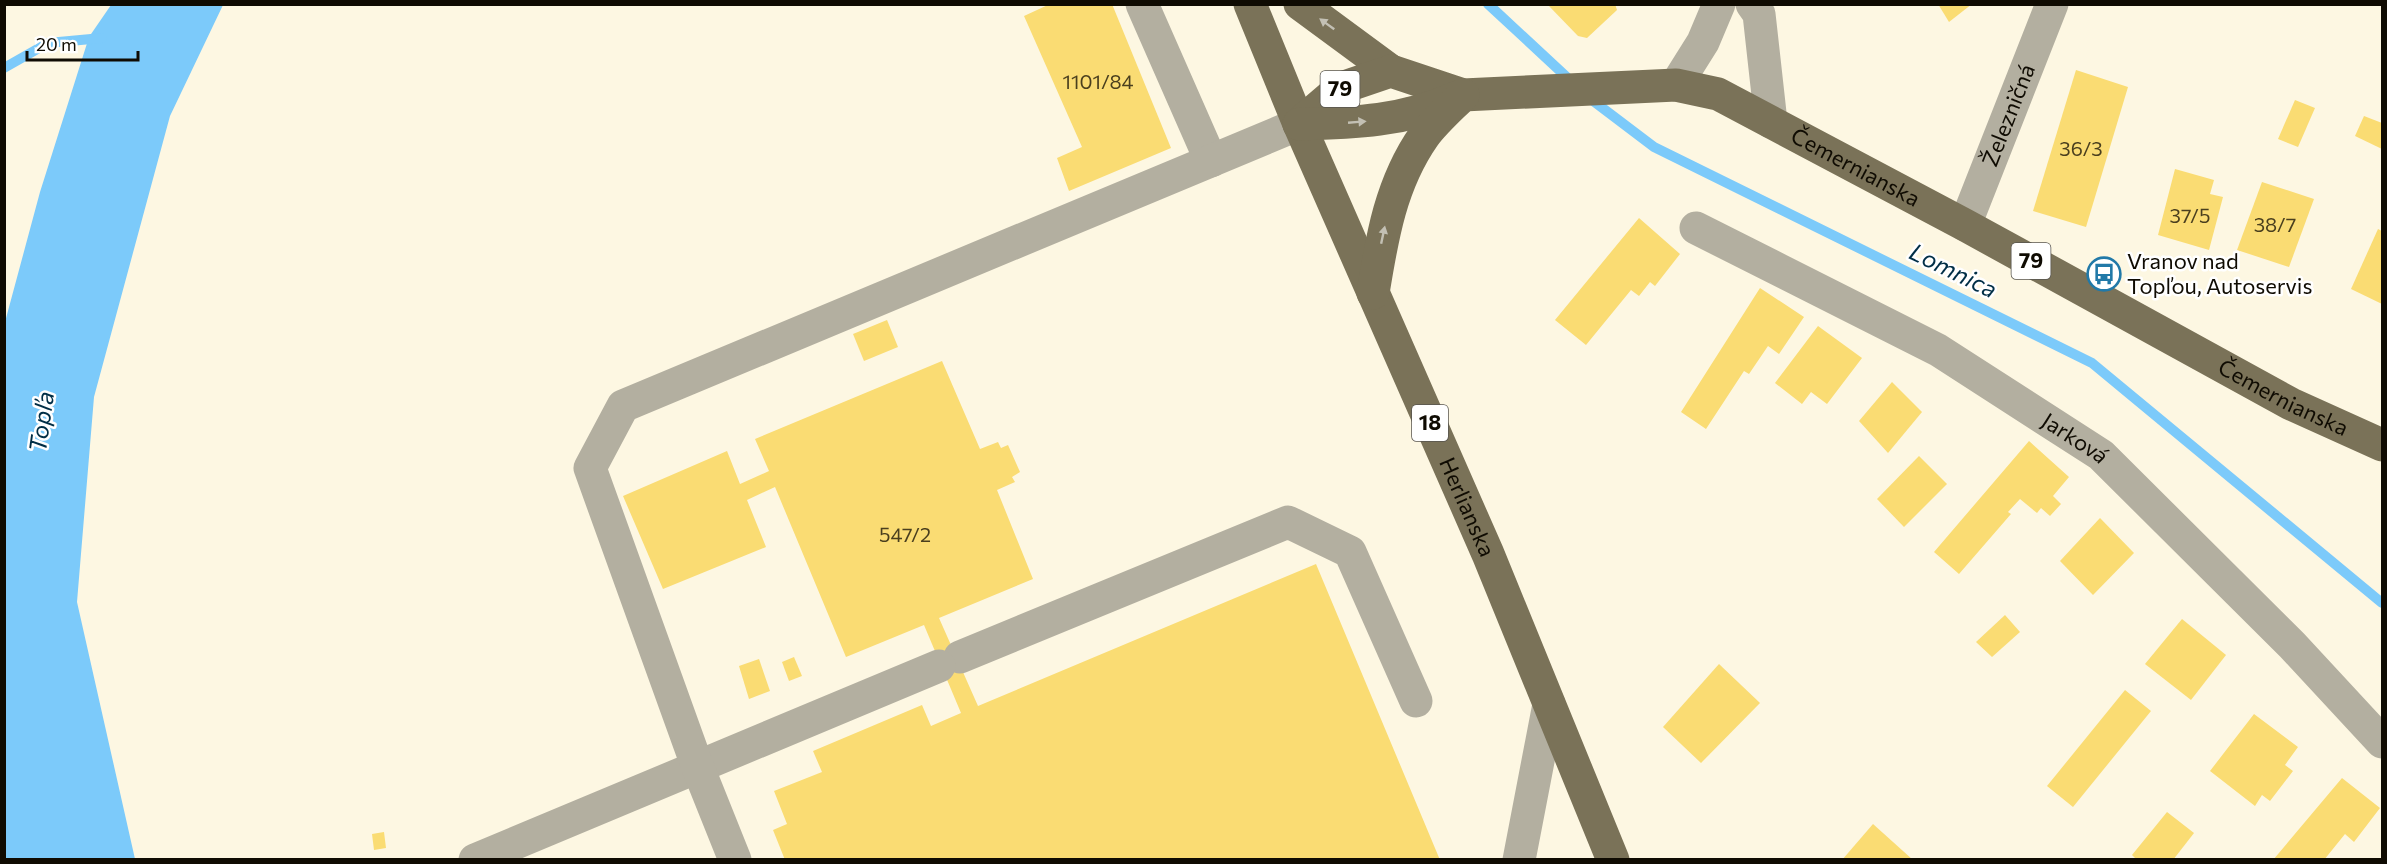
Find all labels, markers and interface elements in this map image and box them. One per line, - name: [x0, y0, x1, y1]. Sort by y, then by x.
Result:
- one-way arrow: [1319, 18, 1335, 30]
- scale bar: [27, 24, 138, 62]
- text: 20 m: [36, 33, 77, 55]
- street label: Železničná: [1975, 60, 2040, 170]
- house number: 1101/84: [1062, 69, 1134, 93]
- road number: 79: [1320, 71, 1360, 107]
- one-way arrow: [1348, 117, 1367, 127]
- street label: Čemernianska: [1787, 121, 1925, 212]
- house number: 36/3: [2059, 136, 2103, 160]
- house number: 37/5: [2170, 203, 2210, 227]
- house number: 38/7: [2254, 212, 2296, 236]
- one-way arrow: [1379, 226, 1388, 245]
- water label: Lomnica: [1905, 236, 2002, 303]
- road number: 79: [2012, 243, 2050, 279]
- place label: Vranov nad Topľou, Autoservis: [2127, 247, 2312, 299]
- bus stop icon: Vranov nad Topľou, Autoservis: [2086, 256, 2122, 292]
- street label: Čemernianska: [2214, 353, 2353, 441]
- water label: Topľa: [22, 390, 59, 454]
- road number: 18: [1412, 405, 1448, 441]
- street label: Jarková: [2037, 407, 2115, 468]
- street label: Herlianska: [1434, 453, 1501, 561]
- house number: 547/2: [879, 522, 931, 546]

